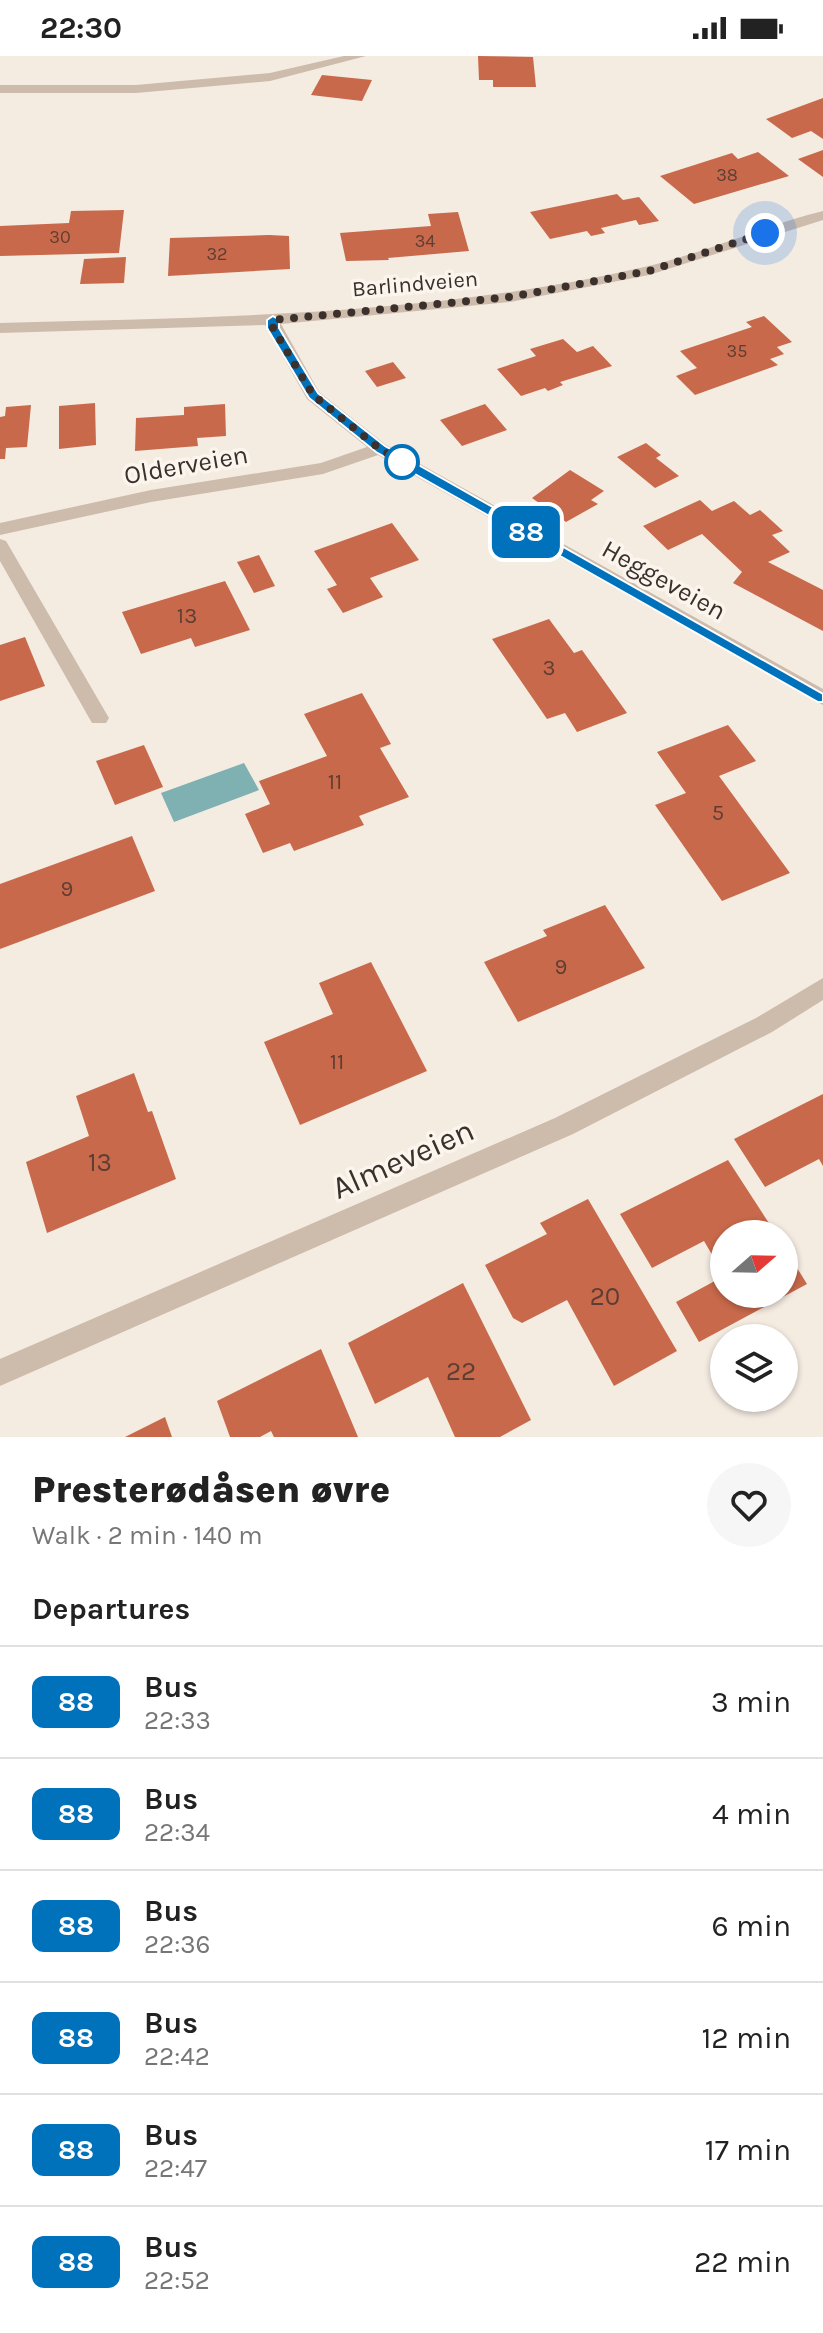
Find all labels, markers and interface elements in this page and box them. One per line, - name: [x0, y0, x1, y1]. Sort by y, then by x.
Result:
- text: 22:30: [40, 10, 122, 46]
- house number: 38: [716, 164, 738, 186]
- your location: [745, 213, 785, 253]
- house number: 30: [49, 226, 71, 248]
- house number: 34: [415, 230, 435, 252]
- house number: 32: [206, 243, 228, 265]
- street label: Barlindveien: [351, 266, 479, 302]
- house number: 35: [727, 340, 747, 362]
- street label: Olderveien: [122, 439, 250, 491]
- unlabelled marker: [385, 445, 419, 479]
- line badge: 88: [490, 506, 562, 558]
- text: 88: [508, 515, 544, 548]
- street label: Heggeveien: [597, 533, 731, 627]
- house number: 13: [177, 603, 197, 629]
- house number: 3: [543, 655, 556, 681]
- house number: 11: [328, 769, 342, 795]
- house number: 5: [712, 800, 724, 826]
- house number: 9: [61, 876, 73, 902]
- house number: 9: [555, 954, 567, 980]
- house number: 11: [330, 1049, 344, 1075]
- street label: Almeveien: [326, 1111, 480, 1207]
- house number: 13: [88, 1147, 112, 1178]
- north arrow: [710, 1220, 798, 1308]
- map controls: [710, 1220, 798, 1412]
- house number: 20: [590, 1281, 620, 1312]
- button: layers: [710, 1324, 798, 1412]
- house number: 22: [446, 1356, 476, 1387]
- button: heart: [707, 1463, 791, 1547]
- text: Presterødåsen øvre: [32, 1467, 390, 1512]
- text: Walk · 2 min · 140 m: [32, 1520, 263, 1551]
- text: Departures: [32, 1591, 190, 1627]
- text: Bus: [144, 1669, 198, 1705]
- text: 3 min: [711, 1684, 791, 1720]
- text: 88: [58, 1685, 94, 1718]
- text: 22:33: [144, 1705, 211, 1736]
- text: Bus: [144, 1781, 198, 1817]
- text: 4 min: [712, 1796, 791, 1832]
- text: 88: [58, 1797, 94, 1830]
- text: 22:34: [144, 1817, 210, 1848]
- text: Bus: [144, 1893, 198, 1929]
- text: 6 min: [712, 1908, 791, 1944]
- text: 88: [58, 1909, 94, 1942]
- text: 22:36: [144, 1929, 210, 1960]
- text: Bus: [144, 2005, 198, 2041]
- text: 12 min: [701, 2020, 791, 2056]
- text: 88: [58, 2021, 94, 2054]
- text: 22:42: [144, 2041, 210, 2072]
- text: Bus: [144, 2117, 198, 2153]
- text: 17 min: [705, 2132, 791, 2168]
- text: 88: [58, 2133, 94, 2166]
- text: 22:47: [144, 2153, 207, 2184]
- text: Bus: [144, 2229, 198, 2265]
- text: 22 min: [694, 2244, 791, 2280]
- text: 88: [58, 2245, 94, 2278]
- text: 22:52: [144, 2265, 210, 2296]

